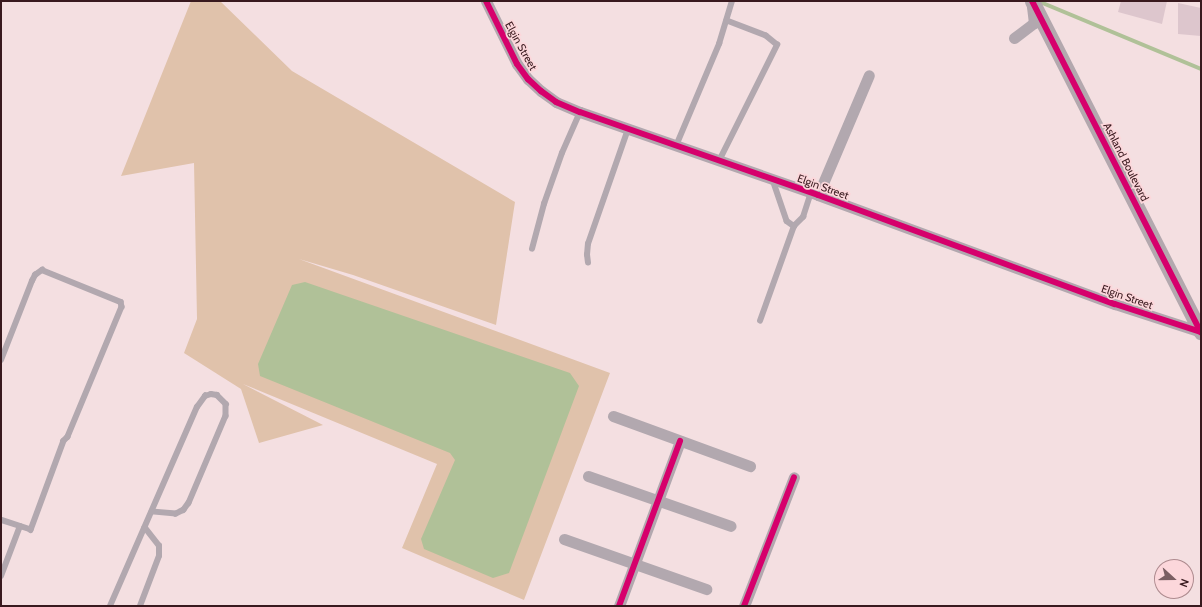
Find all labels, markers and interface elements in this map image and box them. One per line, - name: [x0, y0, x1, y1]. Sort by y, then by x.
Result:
- street label: Elgin Street: [502, 19, 540, 73]
- street label: Ashland Boulevard: [1100, 120, 1152, 204]
- street label: Elgin Street: [796, 172, 850, 202]
- street label: Elgin Street: [1100, 282, 1154, 312]
- north arrow: [1154, 559, 1194, 599]
- text: N: [1176, 577, 1192, 589]

